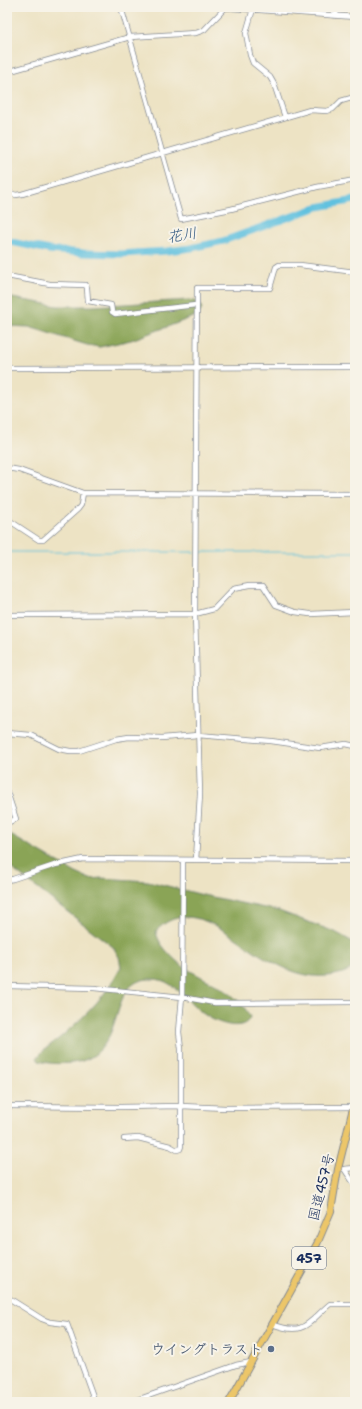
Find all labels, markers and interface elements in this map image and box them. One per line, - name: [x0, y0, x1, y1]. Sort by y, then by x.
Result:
- water label: 花川: [166, 223, 198, 247]
- street label: 国道457号: [304, 1151, 338, 1223]
- road number: 457: [292, 1247, 326, 1269]
- place label: ウイングトラスト: [151, 1340, 263, 1358]
- marker: ウイングトラスト: [266, 1344, 276, 1354]

